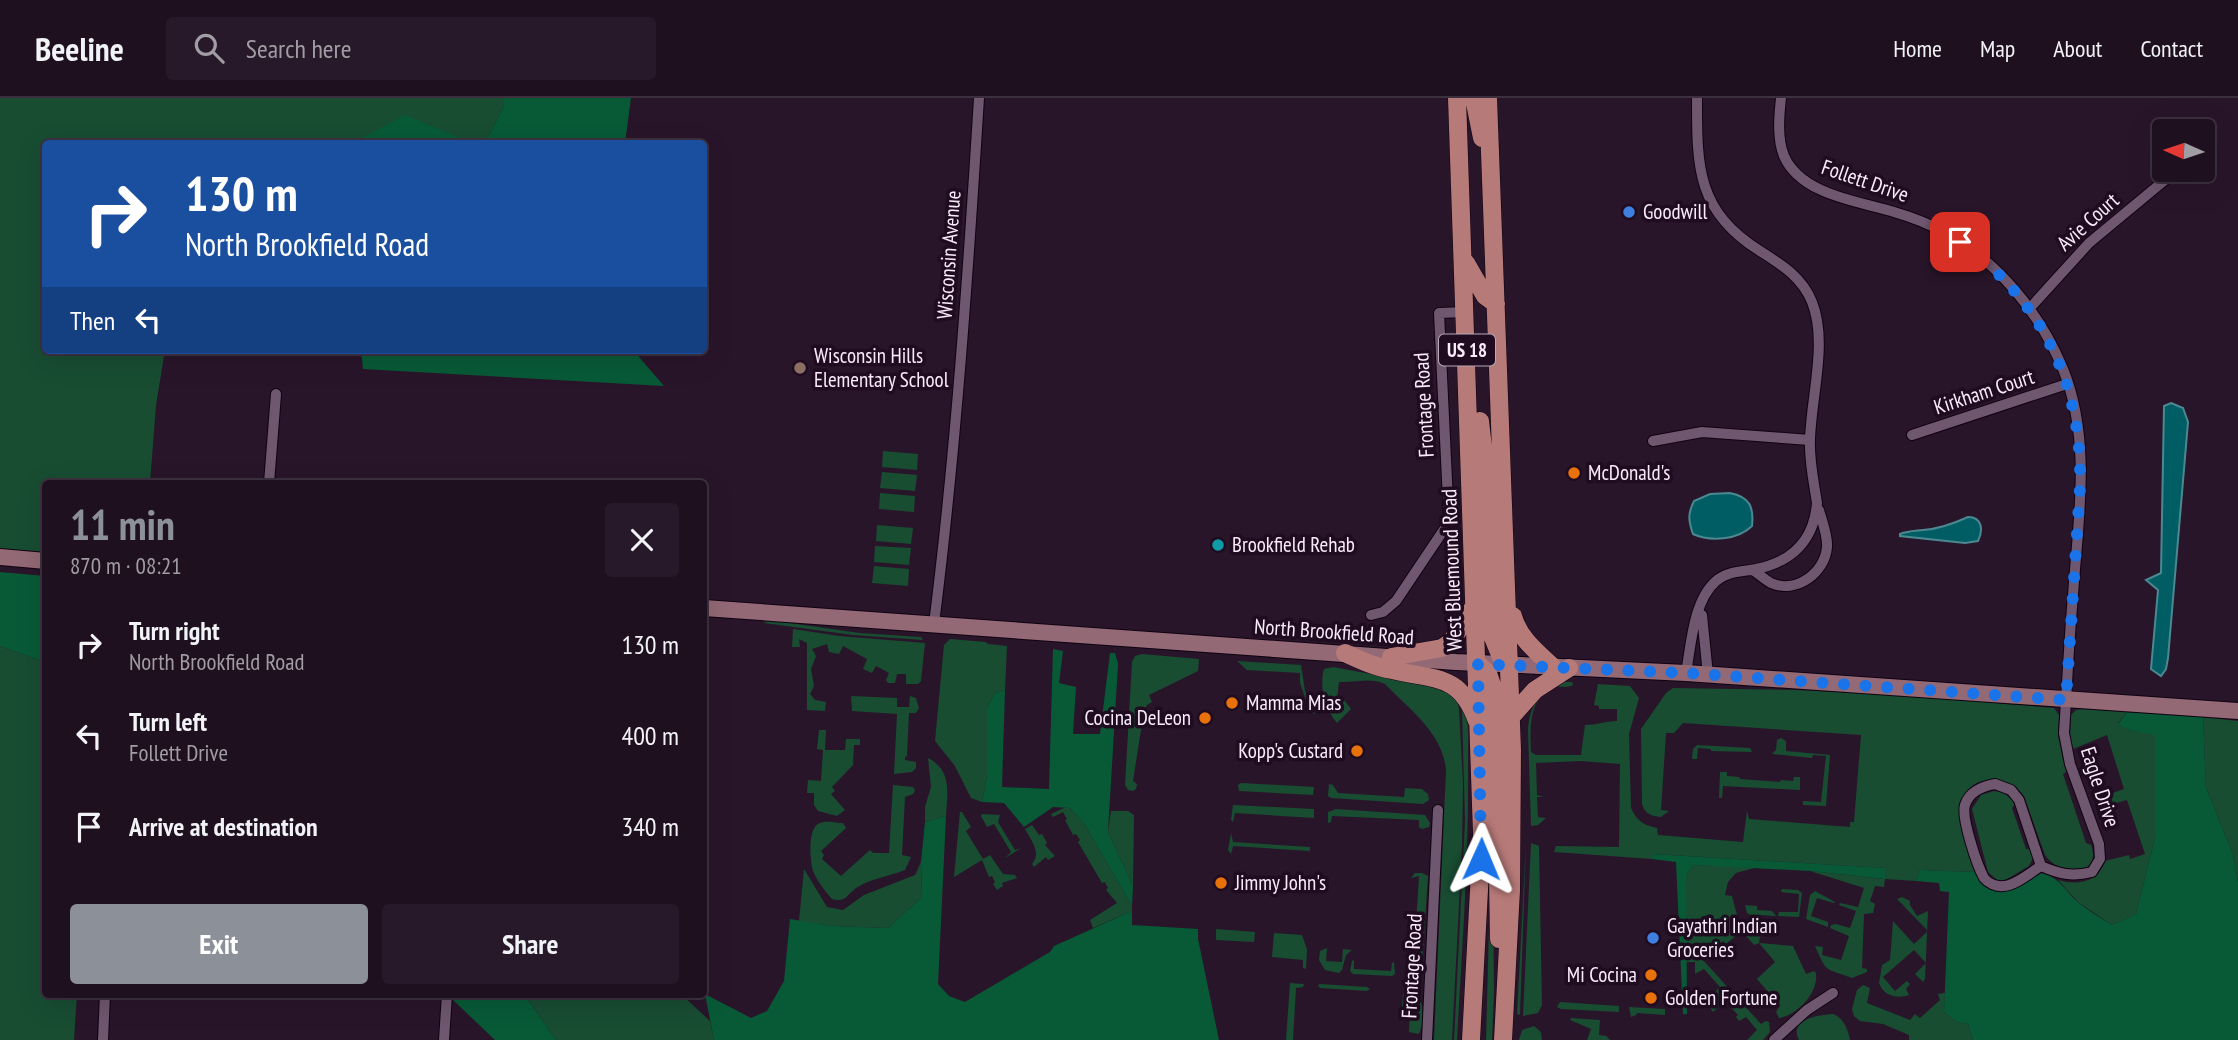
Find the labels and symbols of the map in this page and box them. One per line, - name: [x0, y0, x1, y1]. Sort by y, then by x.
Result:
- north arrow: [2152, 119, 2216, 182]
- street label: Follett Drive: [1818, 153, 1912, 208]
- street label: Avie Court: [2051, 187, 2124, 257]
- street label: Wisconsin Avenue: [931, 190, 966, 320]
- place label: Goodwill: [1643, 198, 1707, 225]
- marker: Goodwill: [1621, 204, 1637, 220]
- pin: [1930, 212, 1990, 272]
- road number: US 18: [1439, 334, 1495, 366]
- place label: Wisconsin Hills Elementary School: [814, 342, 949, 393]
- street label: Frontage Road: [1407, 352, 1440, 458]
- marker: Wisconsin Hills Elementary School: [792, 360, 808, 376]
- street label: Kirkham Court: [1930, 363, 2038, 420]
- place label: McDonald's: [1588, 459, 1670, 486]
- marker: McDonald's: [1566, 465, 1582, 481]
- street label: West Bluemound Road: [1435, 488, 1468, 652]
- place label: Brookfield Rehab: [1232, 531, 1355, 558]
- marker: Brookfield Rehab: [1210, 537, 1226, 553]
- street label: North Brookfield Road: [1253, 612, 1415, 651]
- place label: Mamma Mias: [1246, 689, 1341, 716]
- marker: Mamma Mias: [1224, 695, 1240, 711]
- place label: Cocina DeLeon: [1085, 704, 1191, 731]
- marker: Cocina DeLeon: [1197, 710, 1213, 726]
- place label: Kopp's Custard: [1238, 737, 1343, 764]
- marker: Kopp's Custard: [1349, 743, 1365, 759]
- street label: Eagle Drive: [2075, 743, 2126, 830]
- position arrow: [1444, 822, 1518, 896]
- place label: Jimmy John's: [1234, 869, 1326, 896]
- marker: Jimmy John's: [1213, 875, 1229, 891]
- place label: Gayathri Indian Groceries: [1667, 912, 1777, 963]
- street label: Frontage Road: [1395, 913, 1428, 1019]
- marker: Gayathri Indian Groceries: [1645, 930, 1661, 946]
- place label: Mi Cocina: [1567, 961, 1637, 988]
- marker: Mi Cocina: [1643, 967, 1659, 983]
- place label: Golden Fortune: [1665, 984, 1778, 1011]
- marker: Golden Fortune: [1643, 990, 1659, 1006]

